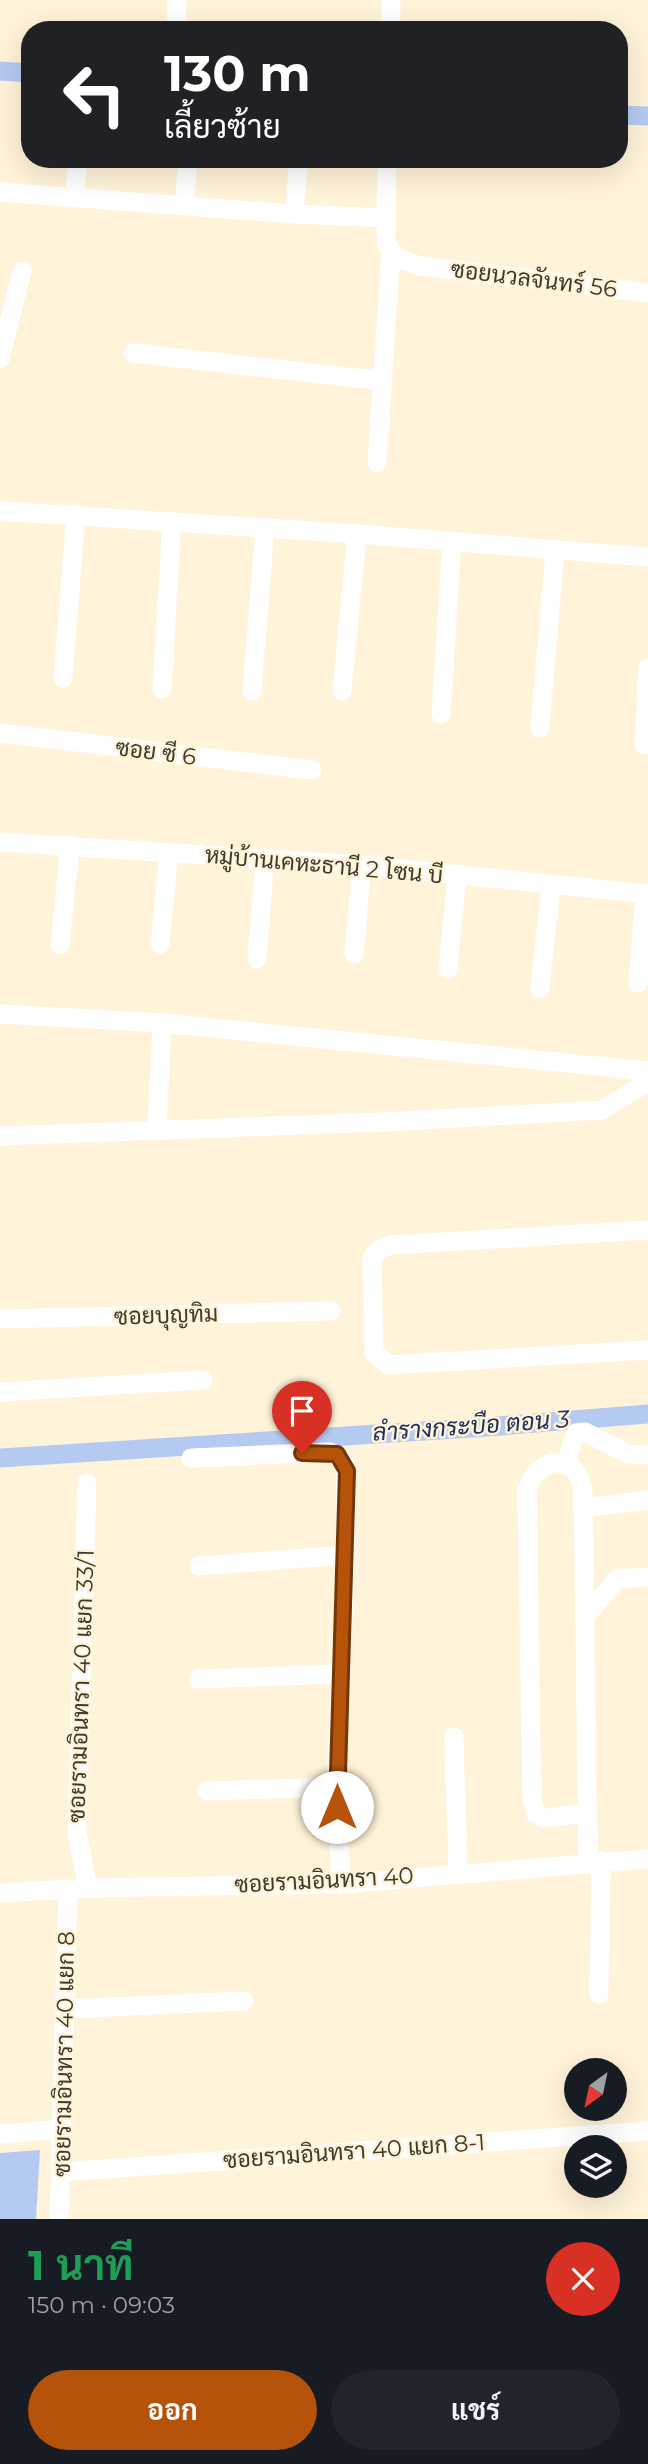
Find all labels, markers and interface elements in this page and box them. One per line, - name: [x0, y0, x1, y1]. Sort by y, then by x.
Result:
- text: 130 m: [164, 44, 311, 103]
- icon: left: [49, 49, 140, 140]
- text: เลี้ยวซ้าย: [164, 107, 281, 146]
- street label: ซอยนวลจันทร์ 56: [449, 253, 619, 303]
- street label: ซอย ซี 6: [114, 732, 198, 771]
- street label: หมู่บ้านเคหะธานี 2 โซน บี: [203, 839, 444, 892]
- street label: ซอยบุญทิม: [114, 1299, 219, 1333]
- pin: [272, 1381, 332, 1453]
- icon: arrive: [283, 1392, 321, 1430]
- water label: ลำรางกระบือ ตอน 3: [371, 1404, 571, 1447]
- street label: ซอยรามอินทรา 40 แยก 33/1: [62, 1549, 100, 1823]
- position arrow: [300, 1770, 374, 1844]
- street label: ซอยรามอินทรา 40: [234, 1861, 414, 1899]
- street label: ซอยรามอินทรา 40 แยก 8: [48, 1931, 80, 2177]
- north arrow: [564, 2058, 626, 2121]
- map controls: [564, 2058, 627, 2198]
- street label: ซอยรามอินทรา 40 แยก 8-1: [222, 2128, 486, 2174]
- button: layers: [564, 2135, 627, 2198]
- text: 1 นาที: [28, 2239, 134, 2291]
- button: close: [546, 2242, 620, 2316]
- text: 150 m · 09:03: [28, 2291, 175, 2319]
- button: ออก: [28, 2370, 317, 2450]
- button: แชร์: [331, 2370, 620, 2450]

